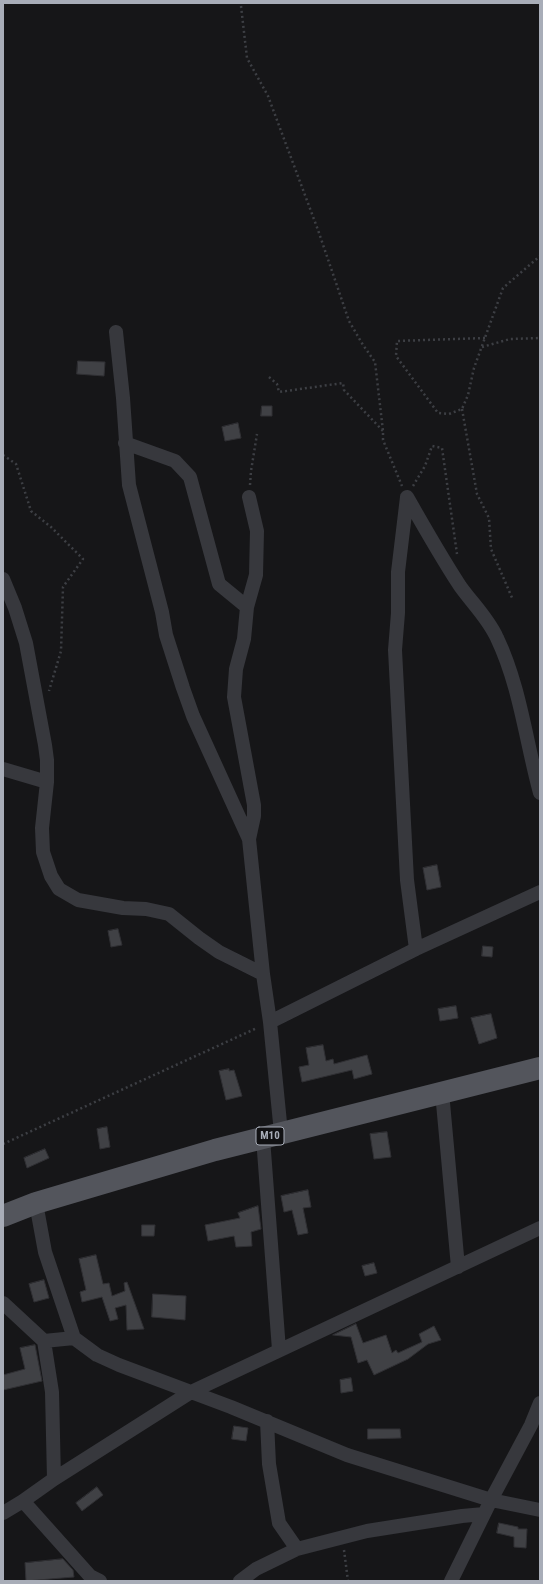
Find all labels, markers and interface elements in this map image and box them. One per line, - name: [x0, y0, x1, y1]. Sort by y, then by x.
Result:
- road number: M10: [256, 1127, 284, 1145]

